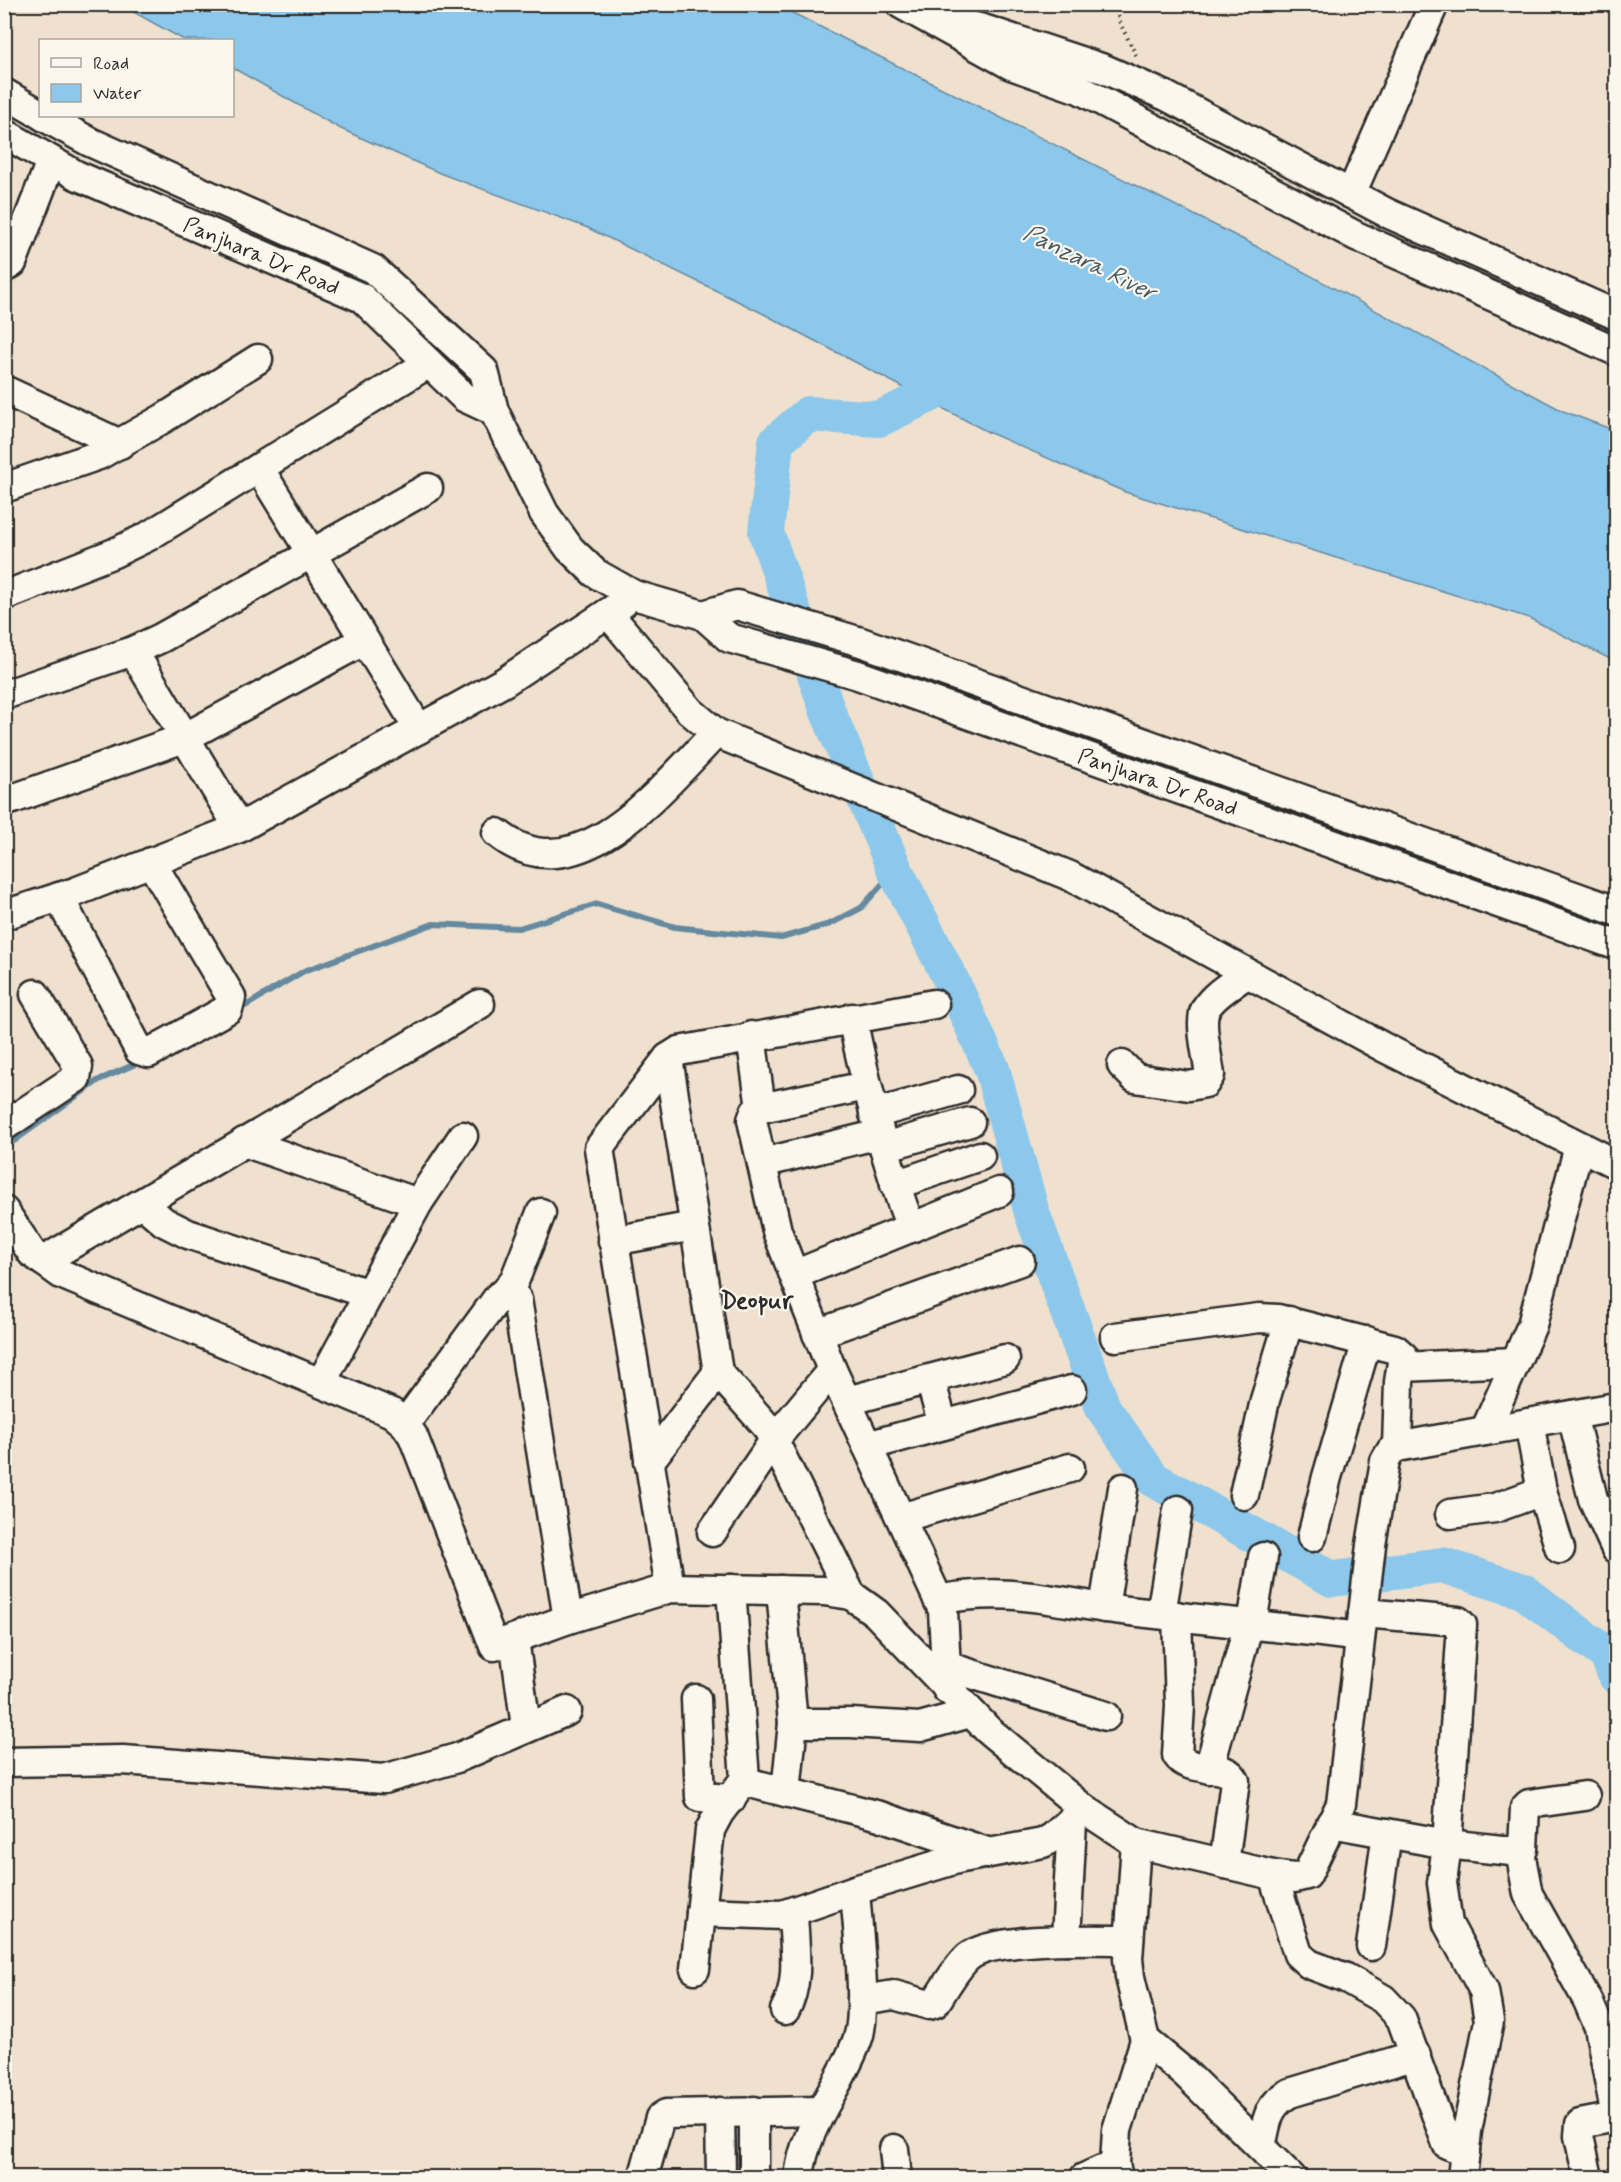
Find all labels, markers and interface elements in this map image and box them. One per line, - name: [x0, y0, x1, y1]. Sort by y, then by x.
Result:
- legend: [39, 39, 234, 117]
- text: Road: [93, 52, 129, 76]
- text: Water: [93, 82, 142, 106]
- street label: Panjhara Dr Road: [179, 211, 343, 302]
- water label: Panzara River: [1018, 218, 1163, 310]
- street label: Panjhara Dr Road: [1074, 742, 1241, 823]
- district label: Deopur: [721, 1286, 794, 1317]

